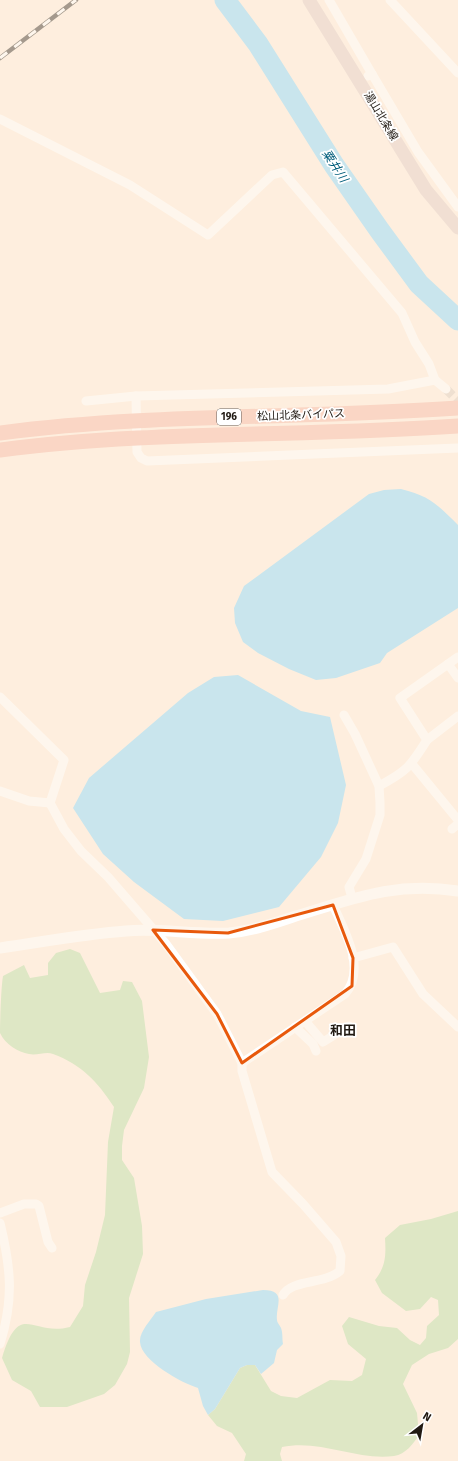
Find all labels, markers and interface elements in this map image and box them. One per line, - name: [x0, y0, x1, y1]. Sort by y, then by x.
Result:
- street label: 湯山北条線: [361, 89, 401, 143]
- water label: 粟井川: [319, 147, 352, 187]
- street label: 松山北条バイパス: [257, 407, 345, 423]
- road number: 196: [217, 409, 241, 425]
- district label: 和田: [330, 1023, 356, 1038]
- north arrow: [402, 1405, 442, 1445]
- text: N: [420, 1409, 433, 1424]

